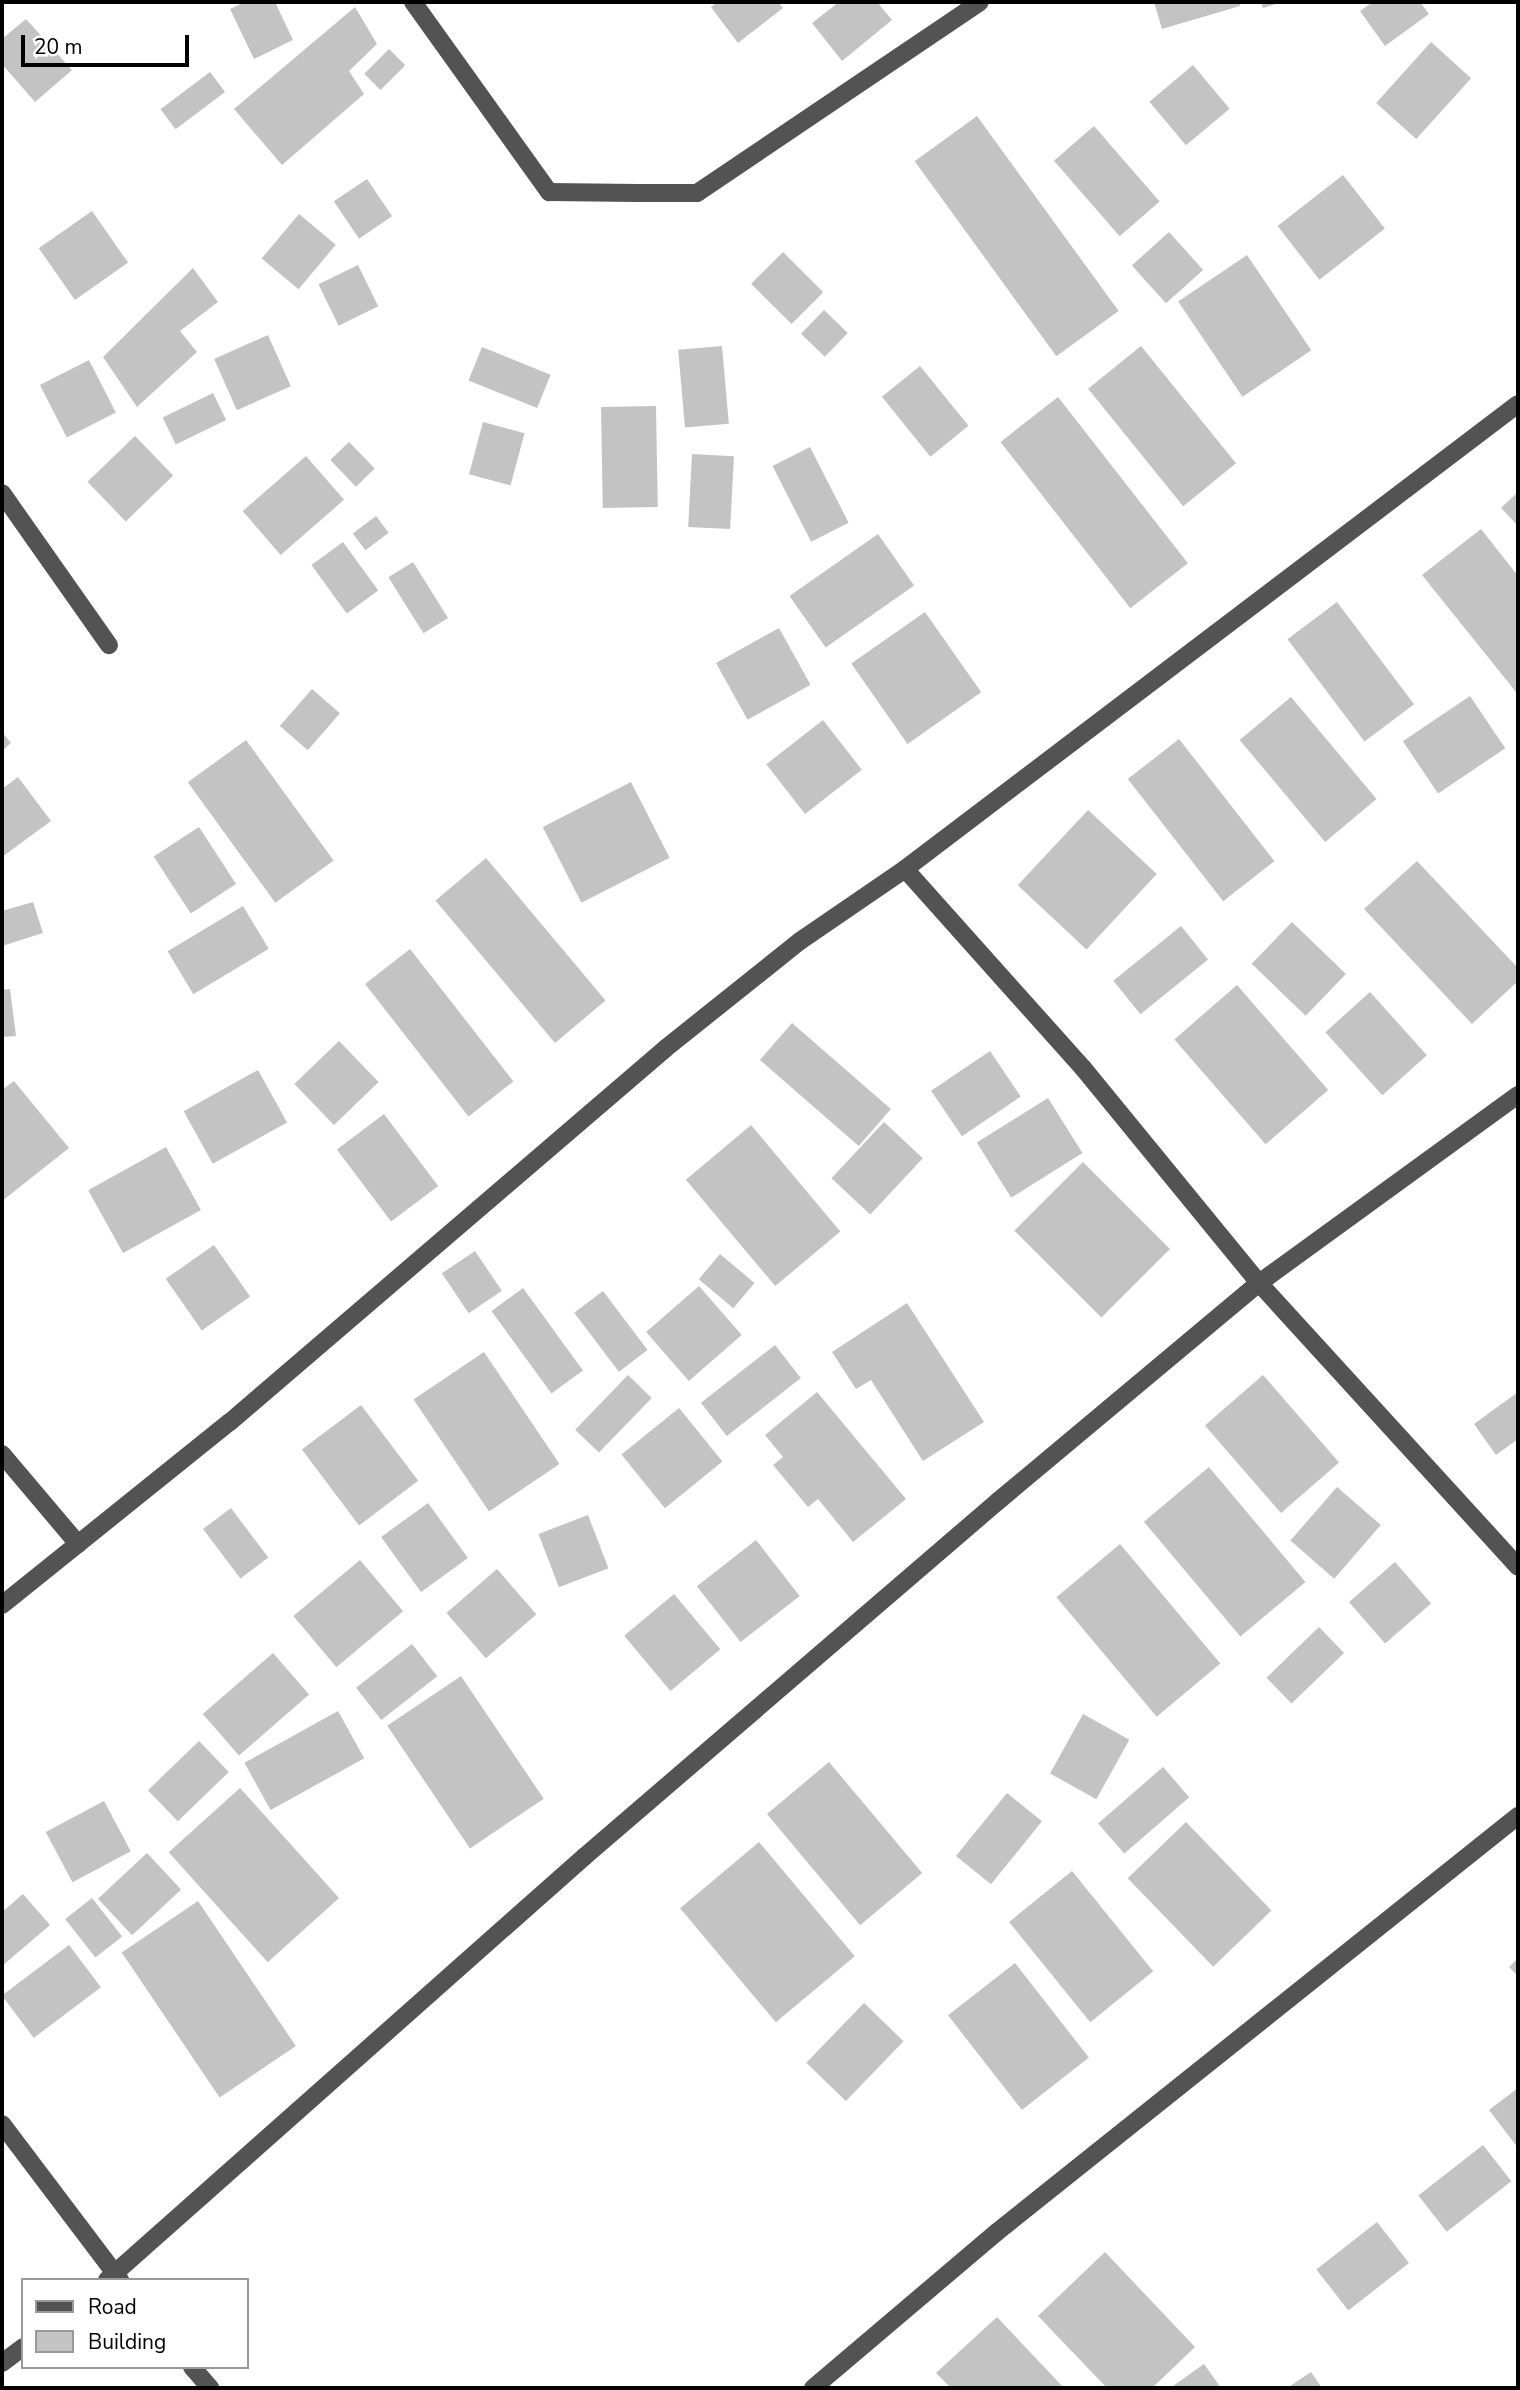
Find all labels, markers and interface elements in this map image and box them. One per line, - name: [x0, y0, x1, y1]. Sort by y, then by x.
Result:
- scale bar: [24, 21, 192, 65]
- text: 20 m: [34, 33, 83, 61]
- legend: [21, 2278, 248, 2369]
- text: Road: [88, 2293, 137, 2321]
- text: Building: [88, 2328, 166, 2356]

